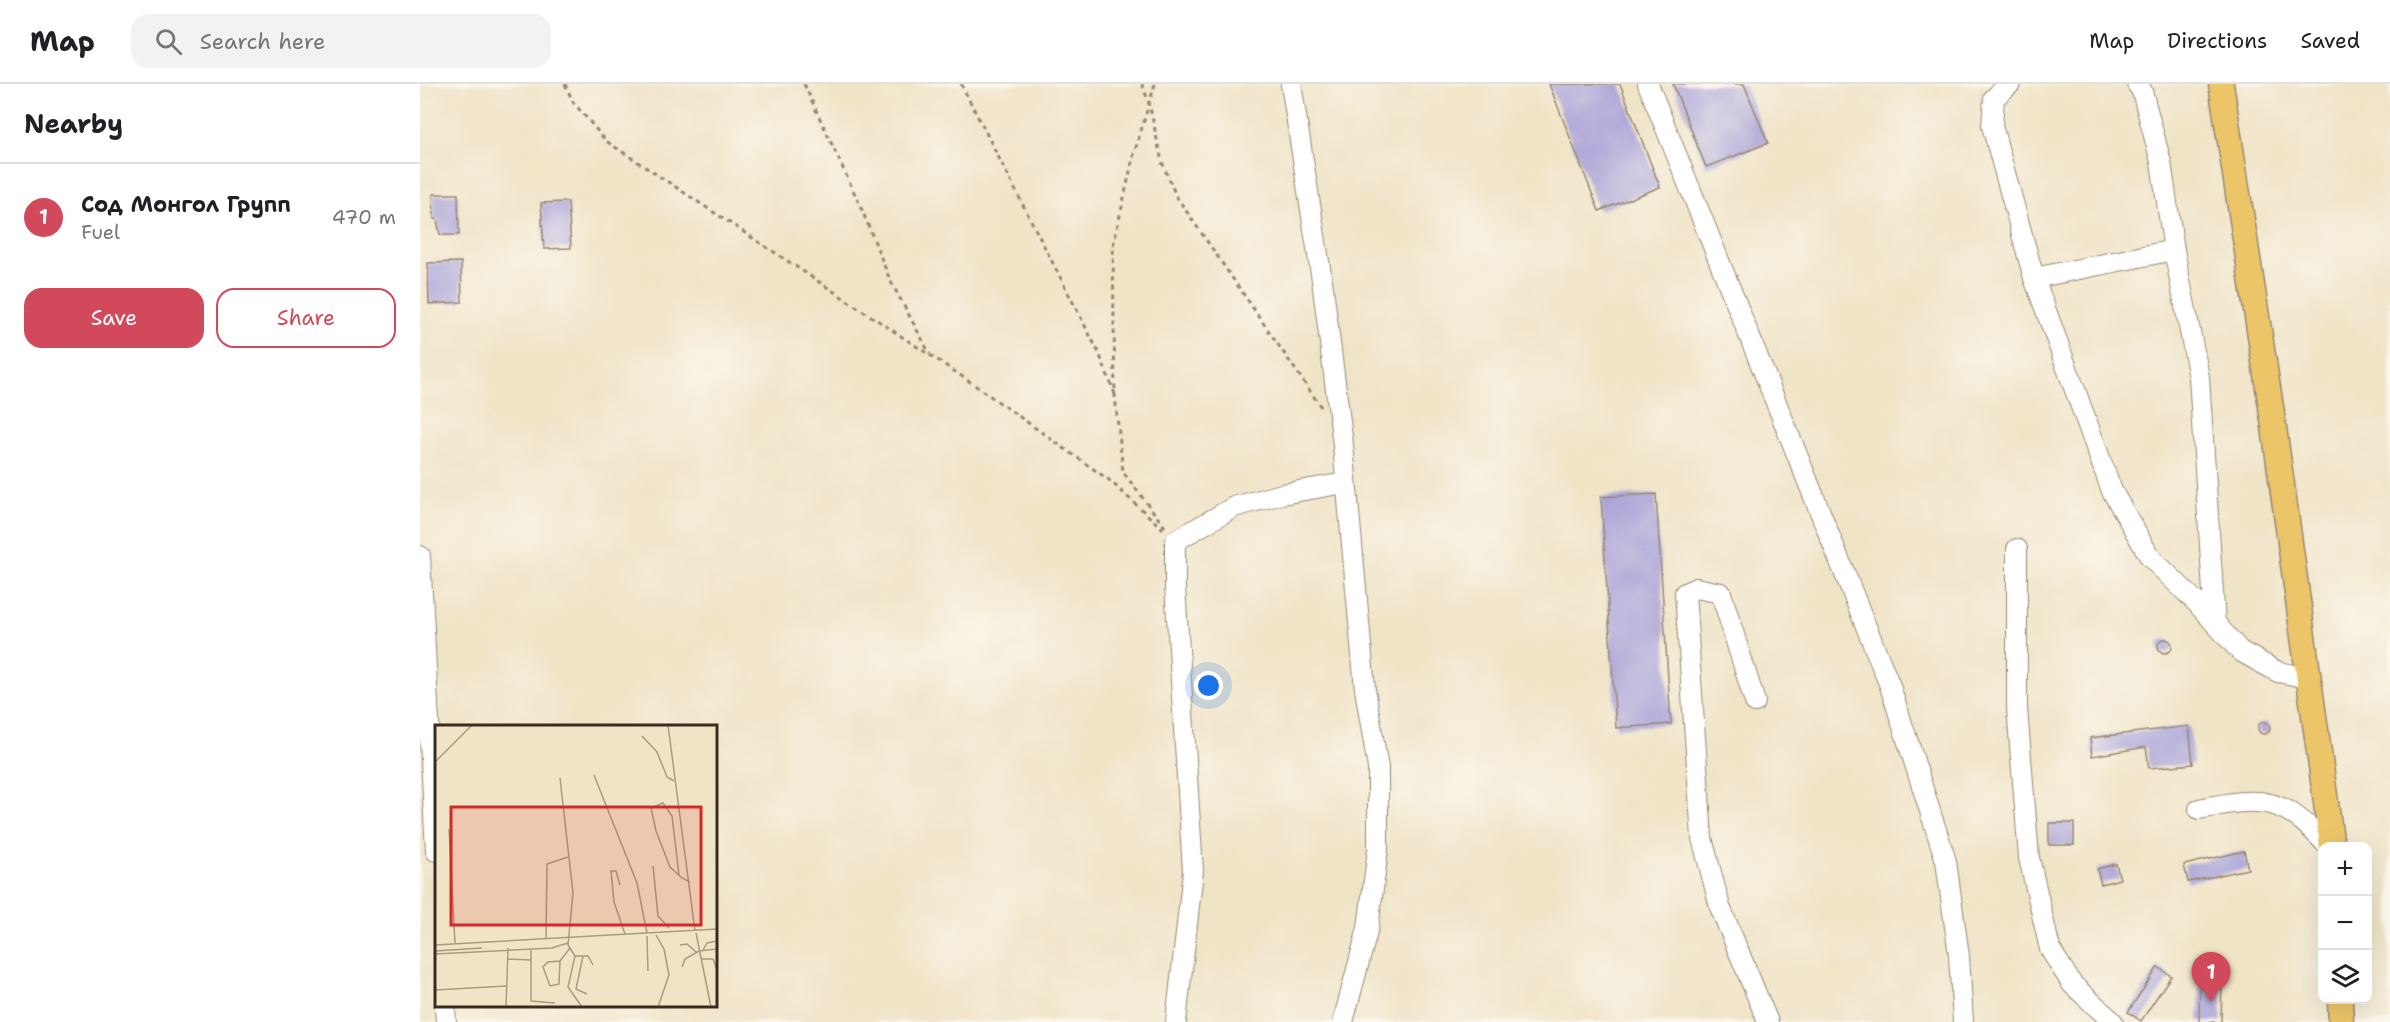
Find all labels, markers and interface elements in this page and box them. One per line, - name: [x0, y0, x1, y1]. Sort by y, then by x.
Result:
- search box: [131, 14, 551, 68]
- text: Map: [30, 22, 95, 60]
- icon: search: [152, 25, 185, 58]
- text: Search here: [200, 27, 325, 56]
- text: Map: [2089, 27, 2134, 55]
- text: Directions: [2167, 27, 2267, 55]
- text: Saved: [2300, 27, 2360, 55]
- text: Nearby: [24, 106, 123, 141]
- text: Сод Монгол Групп: [81, 190, 291, 219]
- text: 1: [39, 204, 48, 230]
- text: 470 m: [332, 204, 396, 230]
- text: Fuel: [81, 219, 120, 245]
- button: Save: [24, 288, 204, 348]
- button: Share: [216, 288, 396, 348]
- your location: [1194, 671, 1223, 700]
- inset map: [435, 725, 717, 1007]
- map controls: [2318, 842, 2372, 1004]
- button: +: [2318, 842, 2372, 896]
- button: −: [2318, 896, 2372, 950]
- button: layers: [2318, 950, 2372, 1004]
- pin: 1: [2192, 952, 2230, 1002]

